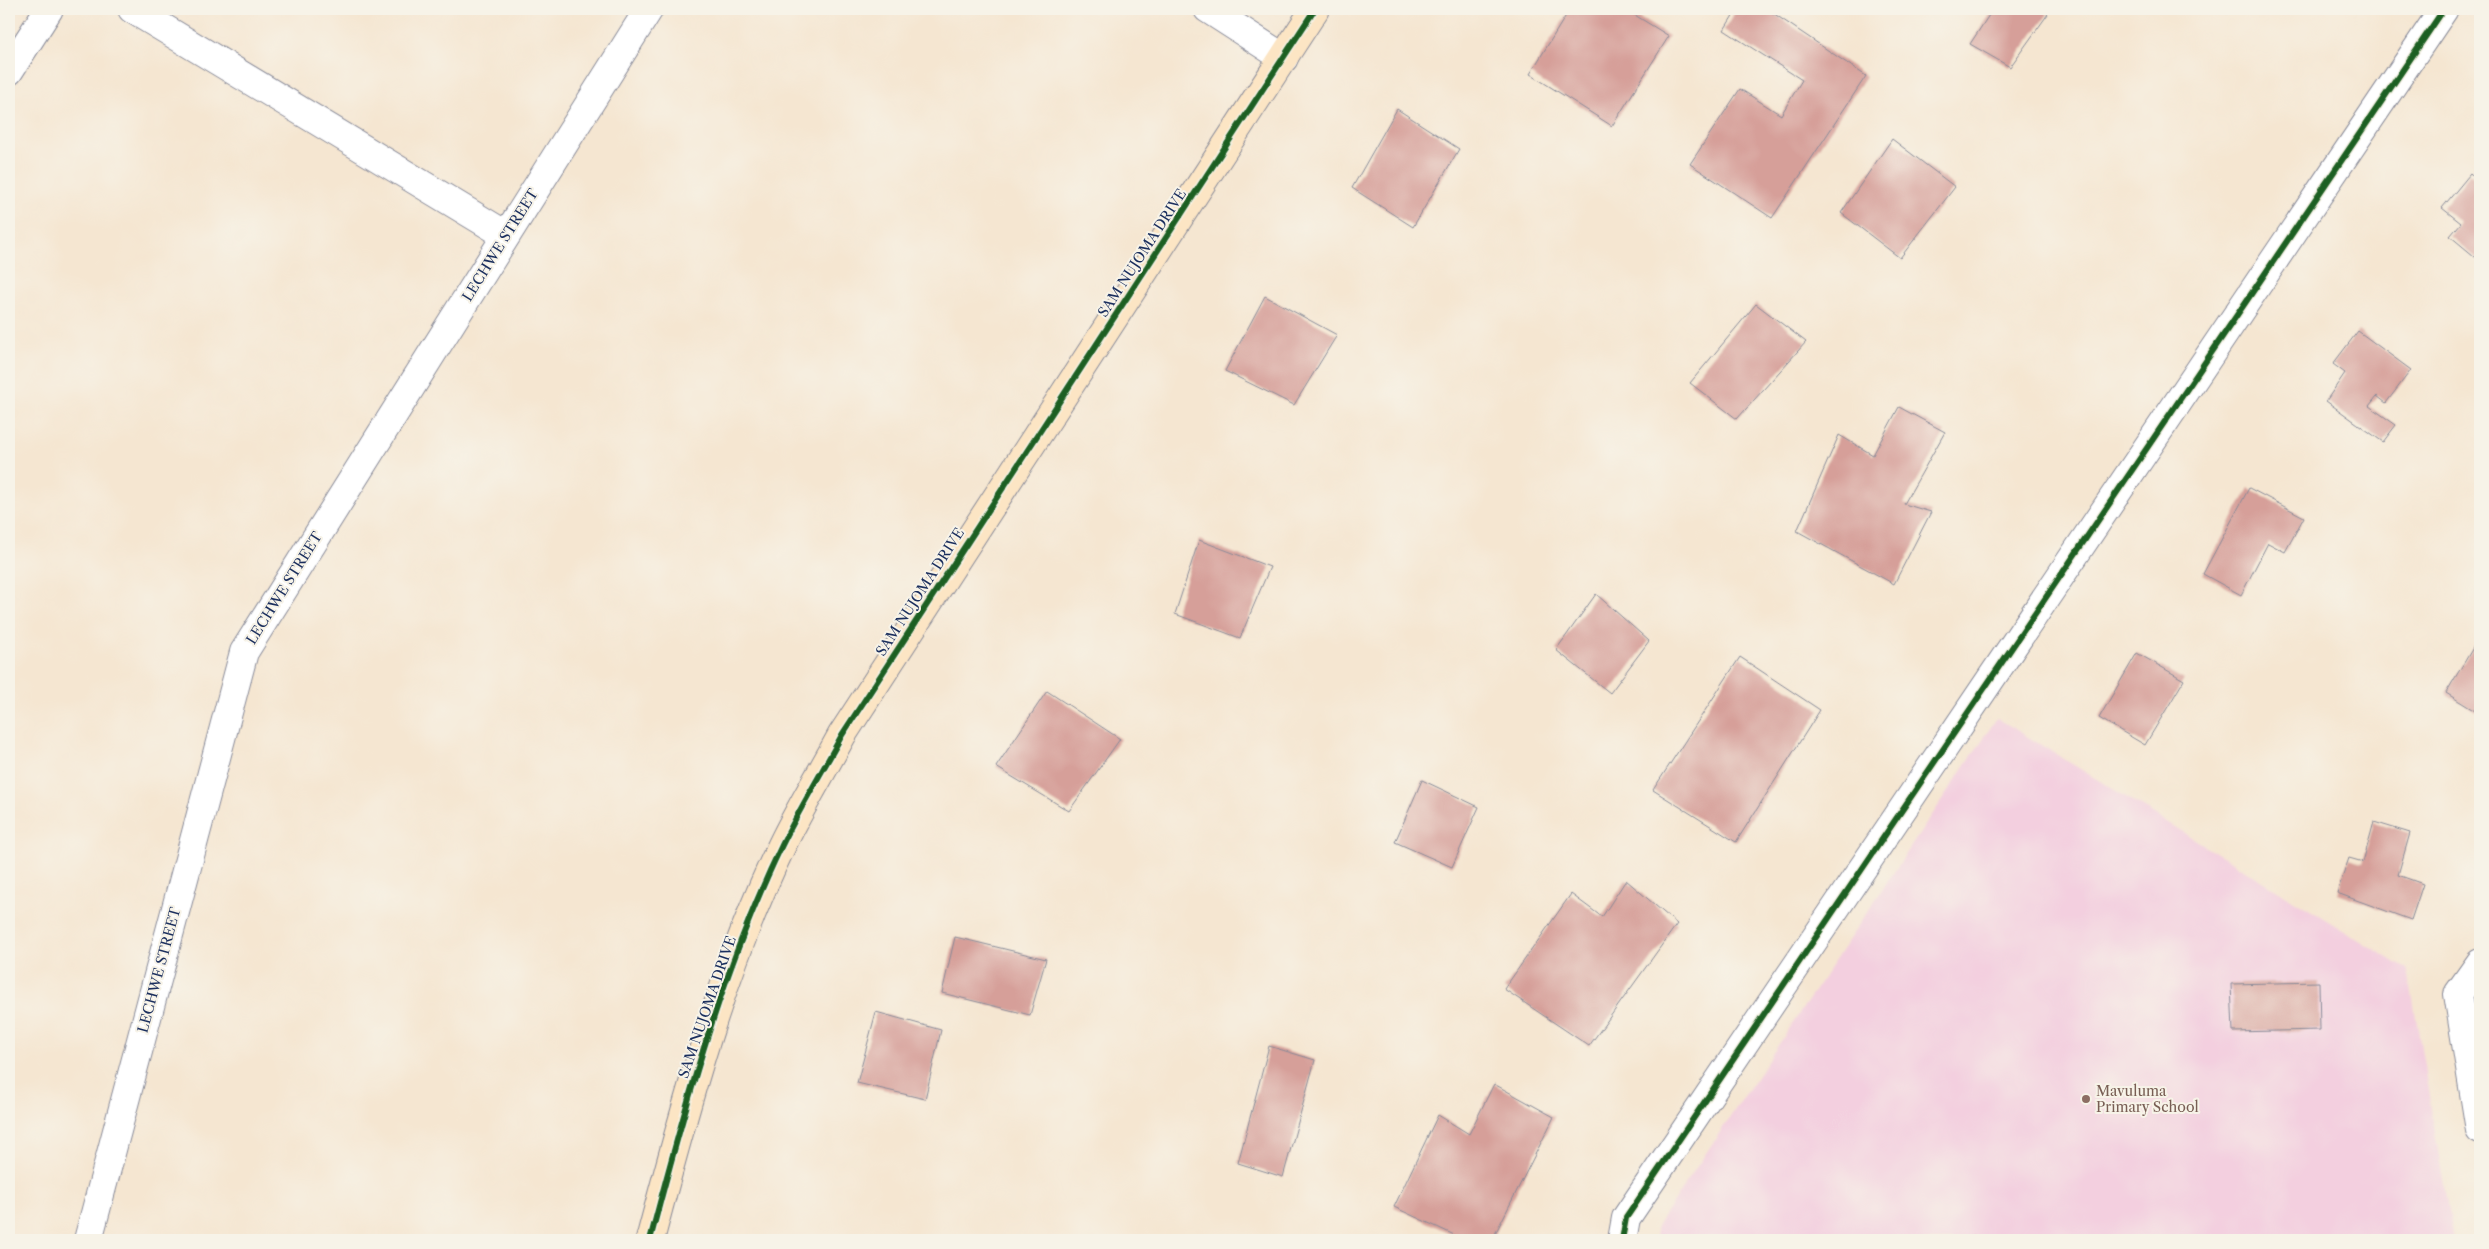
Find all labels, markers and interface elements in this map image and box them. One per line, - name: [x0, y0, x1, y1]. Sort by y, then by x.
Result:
- street label: LECHWE STREET: [458, 185, 542, 305]
- street label: SAM NUJOMA DRIVE: [1094, 185, 1190, 321]
- street label: SAM NUJOMA DRIVE: [872, 524, 968, 660]
- street label: LECHWE STREET: [242, 528, 326, 648]
- street label: LECHWE STREET: [134, 905, 185, 1035]
- street label: SAM NUJOMA DRIVE: [674, 933, 740, 1081]
- place label: Mavuluma Primary School: [2096, 1082, 2199, 1116]
- marker: Mavuluma Primary School: [2080, 1093, 2092, 1105]

